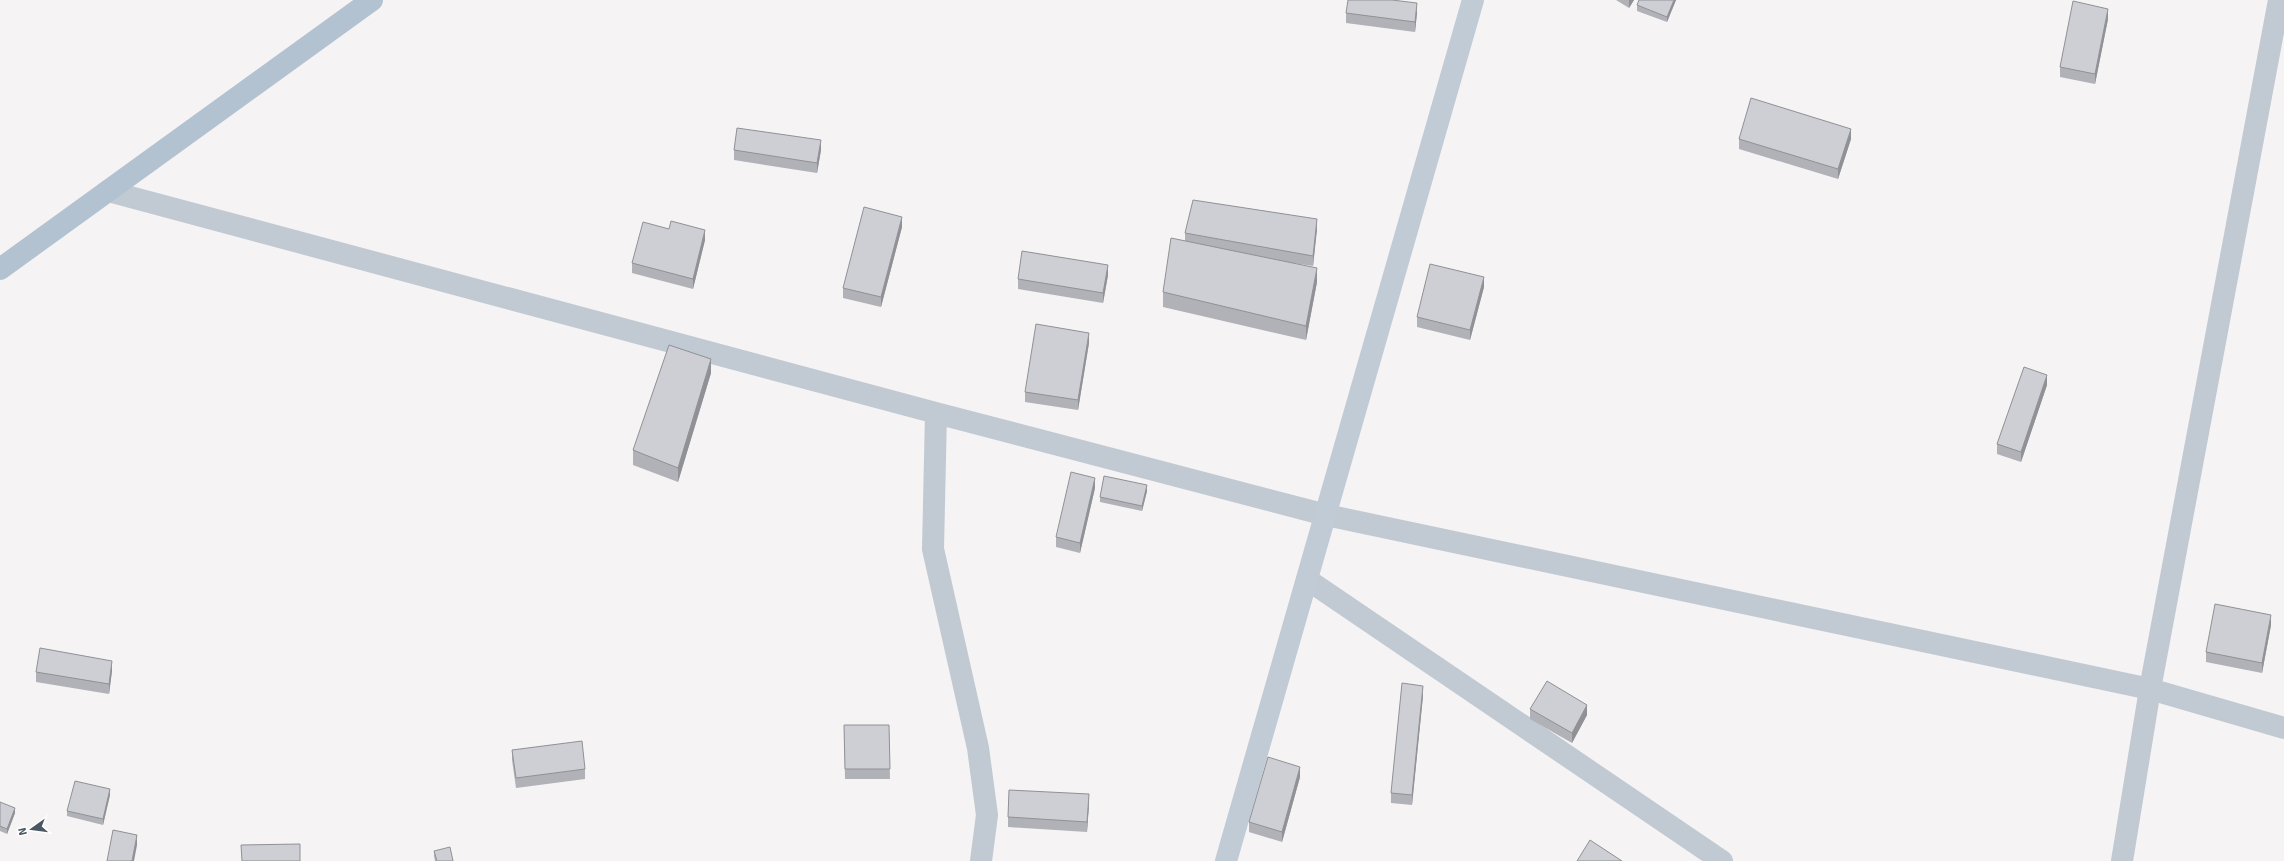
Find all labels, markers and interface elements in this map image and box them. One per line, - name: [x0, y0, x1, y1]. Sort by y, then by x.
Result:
- north arrow: [12, 809, 52, 849]
- text: N: [16, 826, 30, 837]

